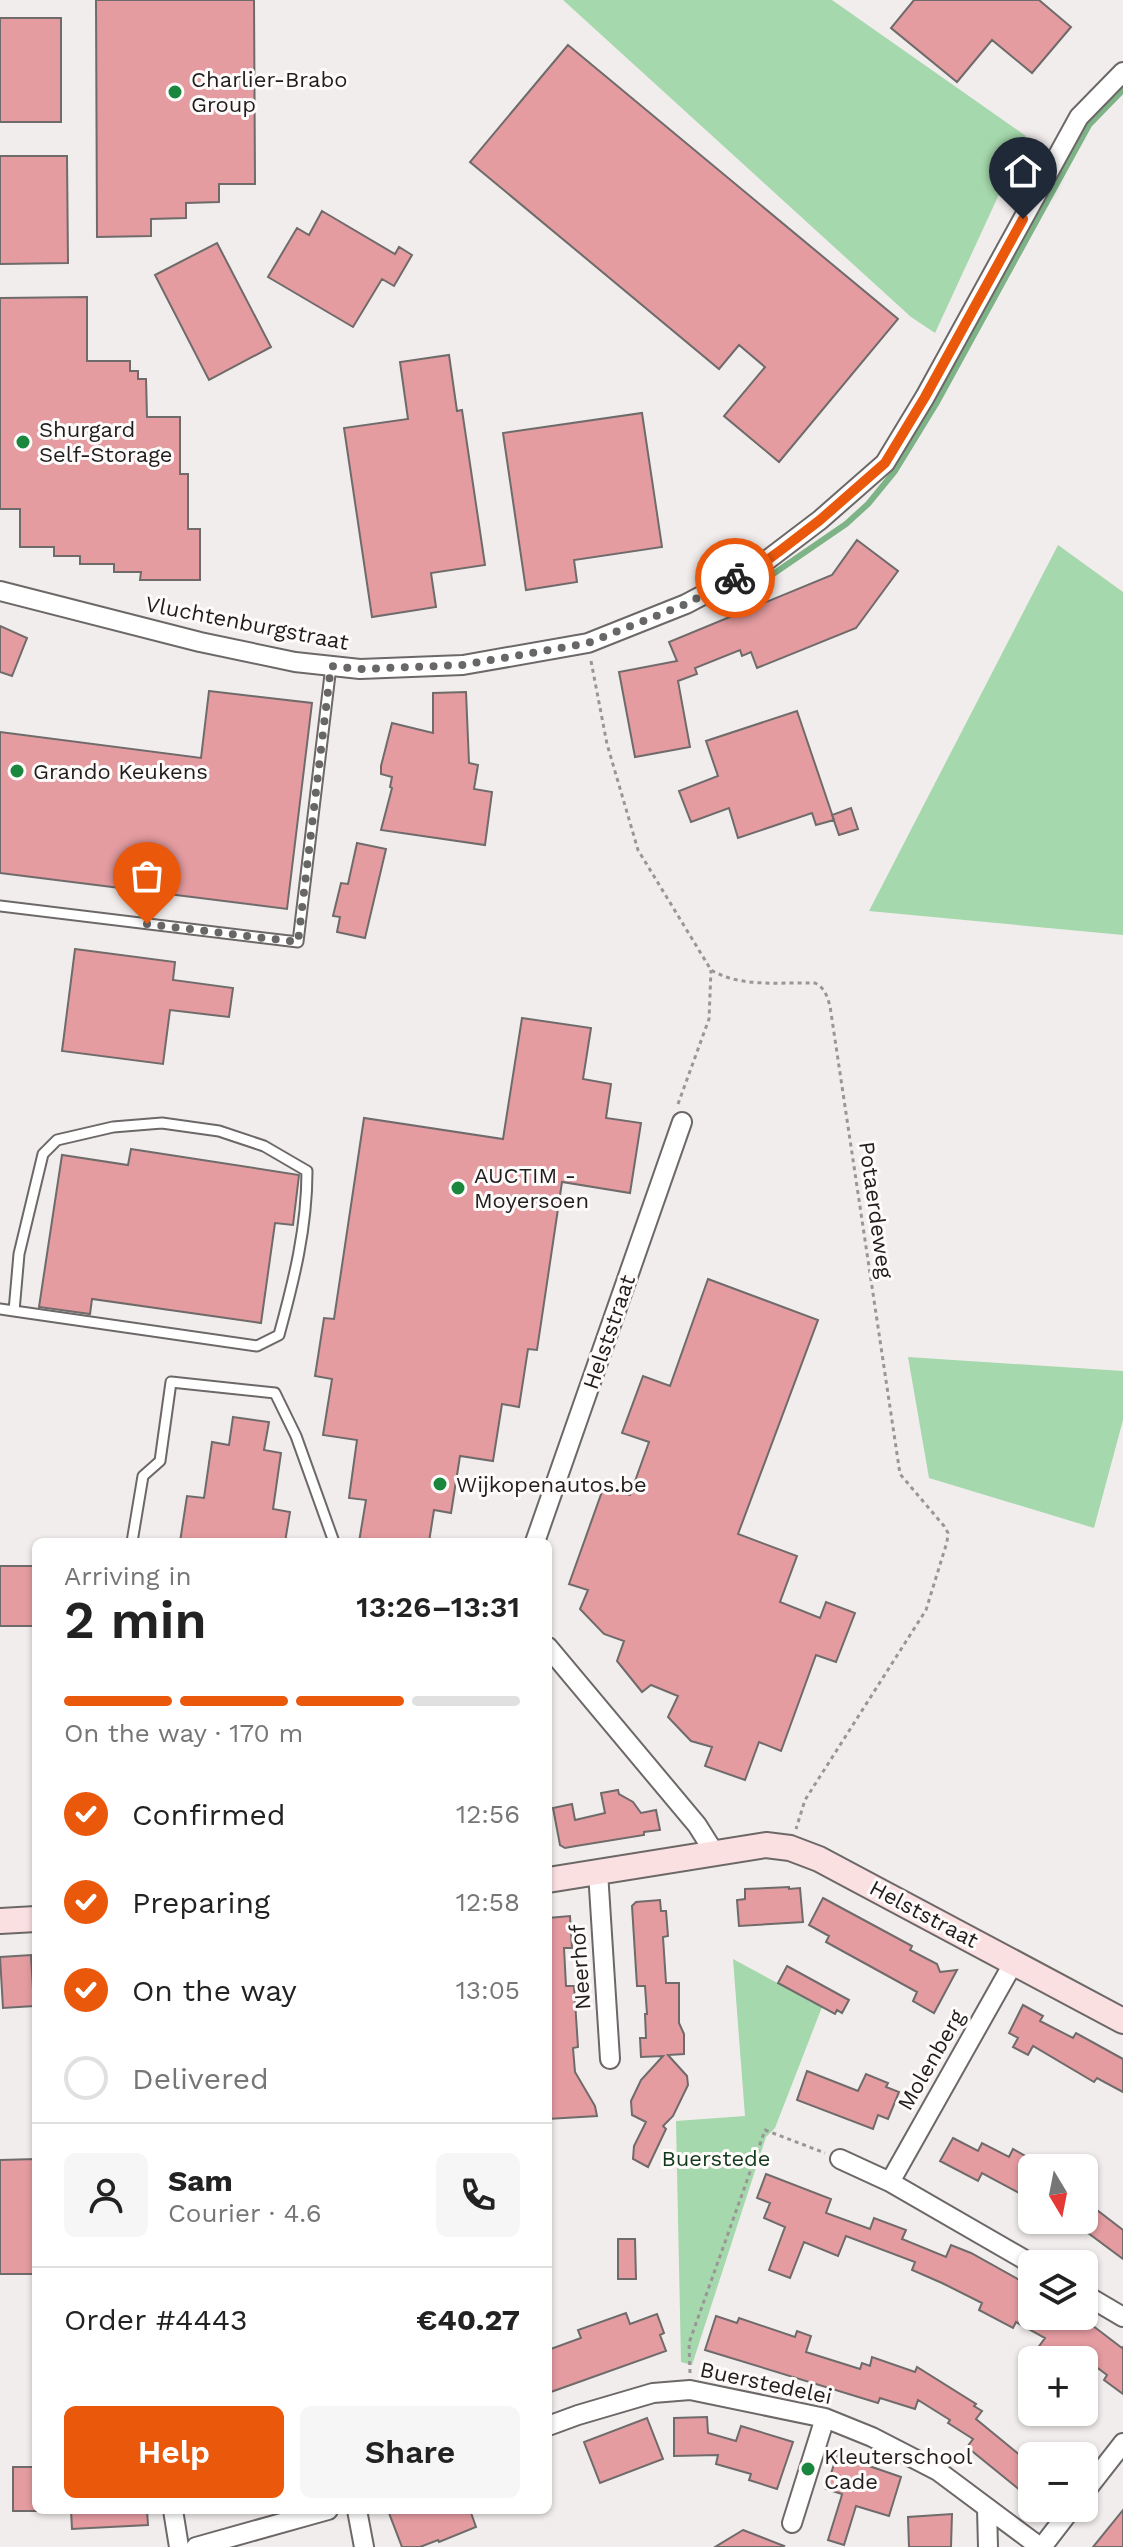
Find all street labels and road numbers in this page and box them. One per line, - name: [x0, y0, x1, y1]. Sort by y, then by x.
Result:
- street label: Vluchtenburgstraat: [143, 591, 351, 655]
- street label: Potaerdeweg: [854, 1140, 898, 1280]
- street label: Helststraat: [578, 1271, 640, 1393]
- street label: Helststraat: [865, 1875, 983, 1953]
- street label: Neerhof: [565, 1923, 595, 2011]
- street label: Molenberg: [892, 2005, 970, 2115]
- street label: Buerstedelei: [698, 2357, 834, 2409]

